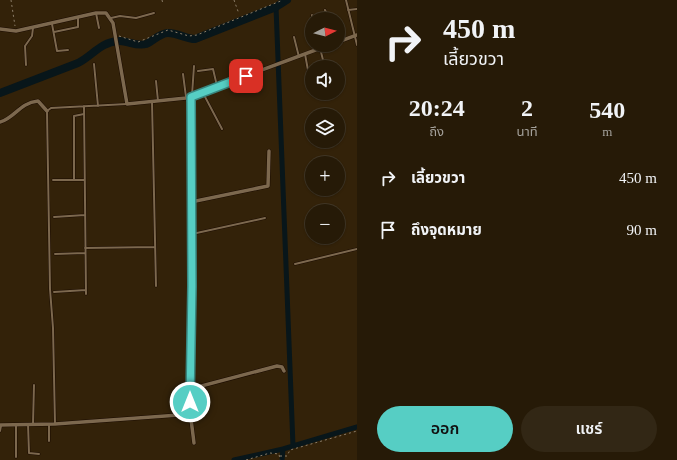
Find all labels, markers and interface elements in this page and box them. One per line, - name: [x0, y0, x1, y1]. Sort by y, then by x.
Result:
- north arrow: [305, 12, 345, 52]
- map controls: [305, 12, 345, 244]
- text: 450 m: [443, 13, 515, 44]
- icon: right: [377, 16, 429, 68]
- text: เลี้ยวขวา: [443, 49, 504, 69]
- pin: [229, 59, 263, 93]
- button: sound: [305, 60, 345, 100]
- icon: arrive: [235, 65, 257, 87]
- text: 20:24: [409, 95, 465, 121]
- text: 2: [521, 95, 533, 121]
- text: 540: [589, 97, 625, 123]
- button: layers: [305, 108, 345, 148]
- text: ถึง: [429, 124, 444, 139]
- text: นาที: [516, 124, 538, 139]
- text: m: [602, 124, 612, 139]
- button: +: [305, 156, 345, 196]
- icon: right: [377, 167, 399, 189]
- text: เลี้ยวขวา: [411, 170, 465, 186]
- text: 450 m: [619, 170, 657, 186]
- button: −: [305, 204, 345, 244]
- icon: arrive: [377, 219, 399, 241]
- text: ถึงจุดหมาย: [411, 222, 482, 238]
- text: 90 m: [627, 222, 657, 238]
- position arrow: [169, 381, 211, 423]
- button: ออก: [377, 406, 513, 452]
- button: แชร์: [521, 406, 657, 452]

